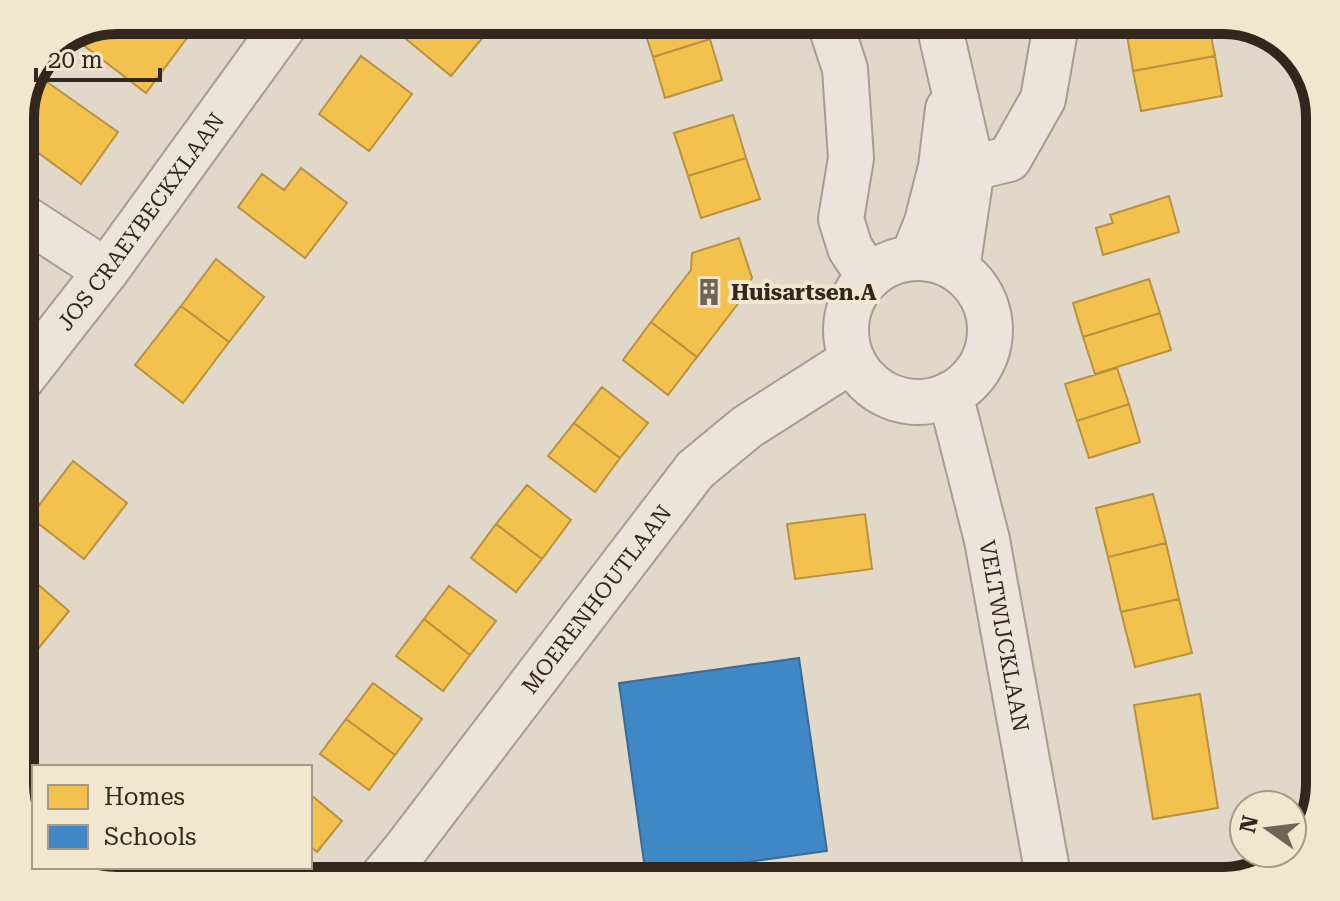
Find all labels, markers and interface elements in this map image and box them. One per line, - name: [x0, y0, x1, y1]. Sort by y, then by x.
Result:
- scale bar: [36, 32, 160, 82]
- text: 20 m: [48, 46, 103, 74]
- street label: JOS CRAEYBECKXLAAN: [52, 108, 229, 335]
- building icon: Huisartsen.A: [694, 277, 724, 307]
- place label: Huisartsen.A: [731, 280, 877, 305]
- street label: MOERENHOUTLAAN: [517, 500, 677, 699]
- street label: VELTWIJCKLAAN: [974, 538, 1034, 734]
- legend: [32, 765, 312, 869]
- text: Homes: [104, 783, 185, 811]
- north arrow: [1228, 789, 1308, 869]
- text: N: [1235, 813, 1263, 836]
- text: Schools: [104, 823, 197, 851]

